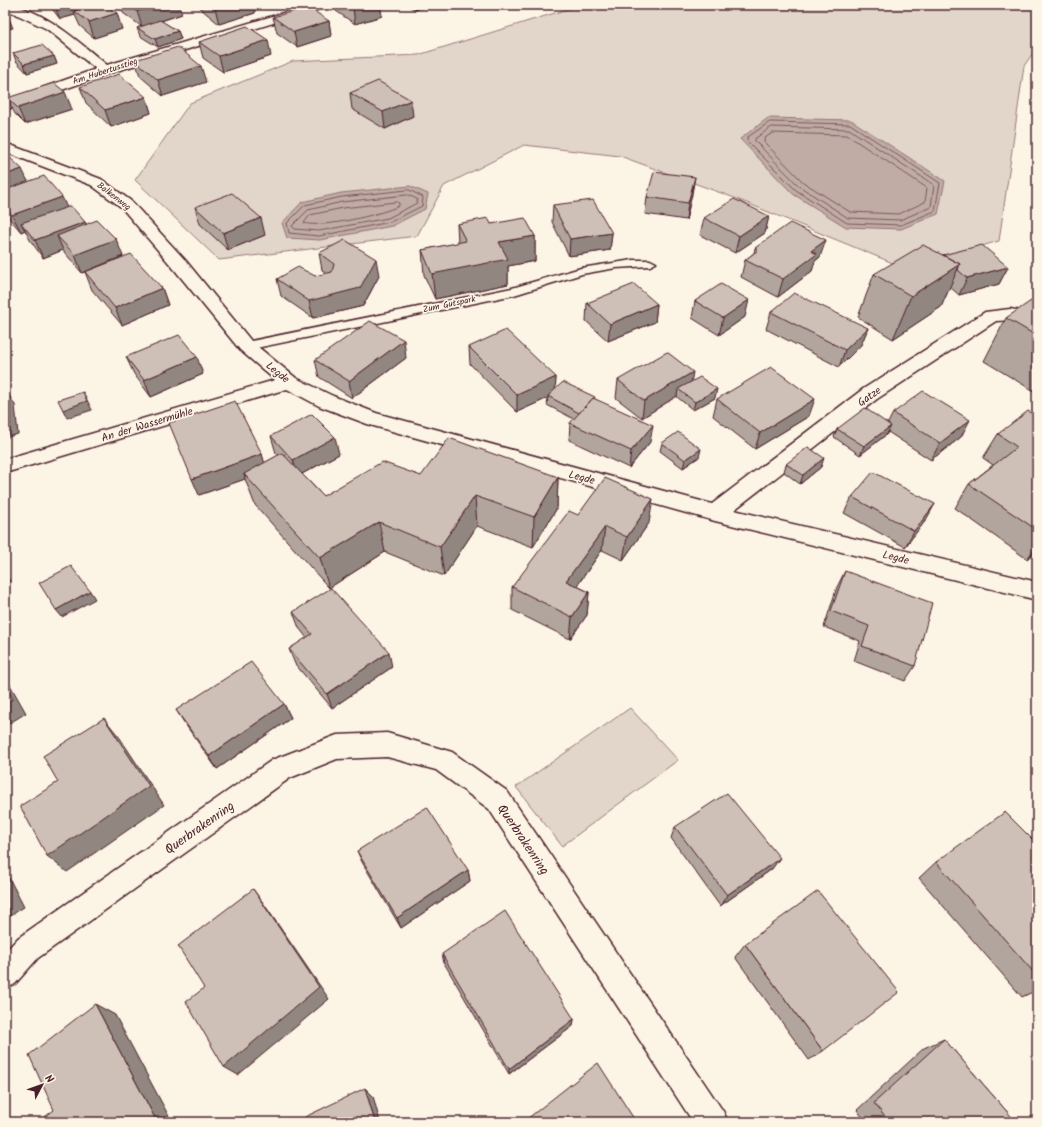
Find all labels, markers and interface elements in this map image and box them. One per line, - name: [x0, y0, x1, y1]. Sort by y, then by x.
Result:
- street label: Am Hubertusstieg: [71, 54, 140, 89]
- street label: Balkenweg: [93, 178, 134, 214]
- street label: Zum Gutspark: [421, 291, 478, 317]
- street label: Legde: [261, 357, 293, 388]
- street label: Gatze: [854, 382, 885, 412]
- street label: An der Wassermühle: [99, 402, 195, 447]
- street label: Legde: [567, 466, 597, 490]
- street label: Legde: [881, 546, 911, 570]
- street label: Querbrakenring: [161, 796, 239, 860]
- street label: Querbrakenring: [491, 800, 554, 879]
- north arrow: [22, 1065, 62, 1105]
- text: N: [40, 1071, 58, 1088]

